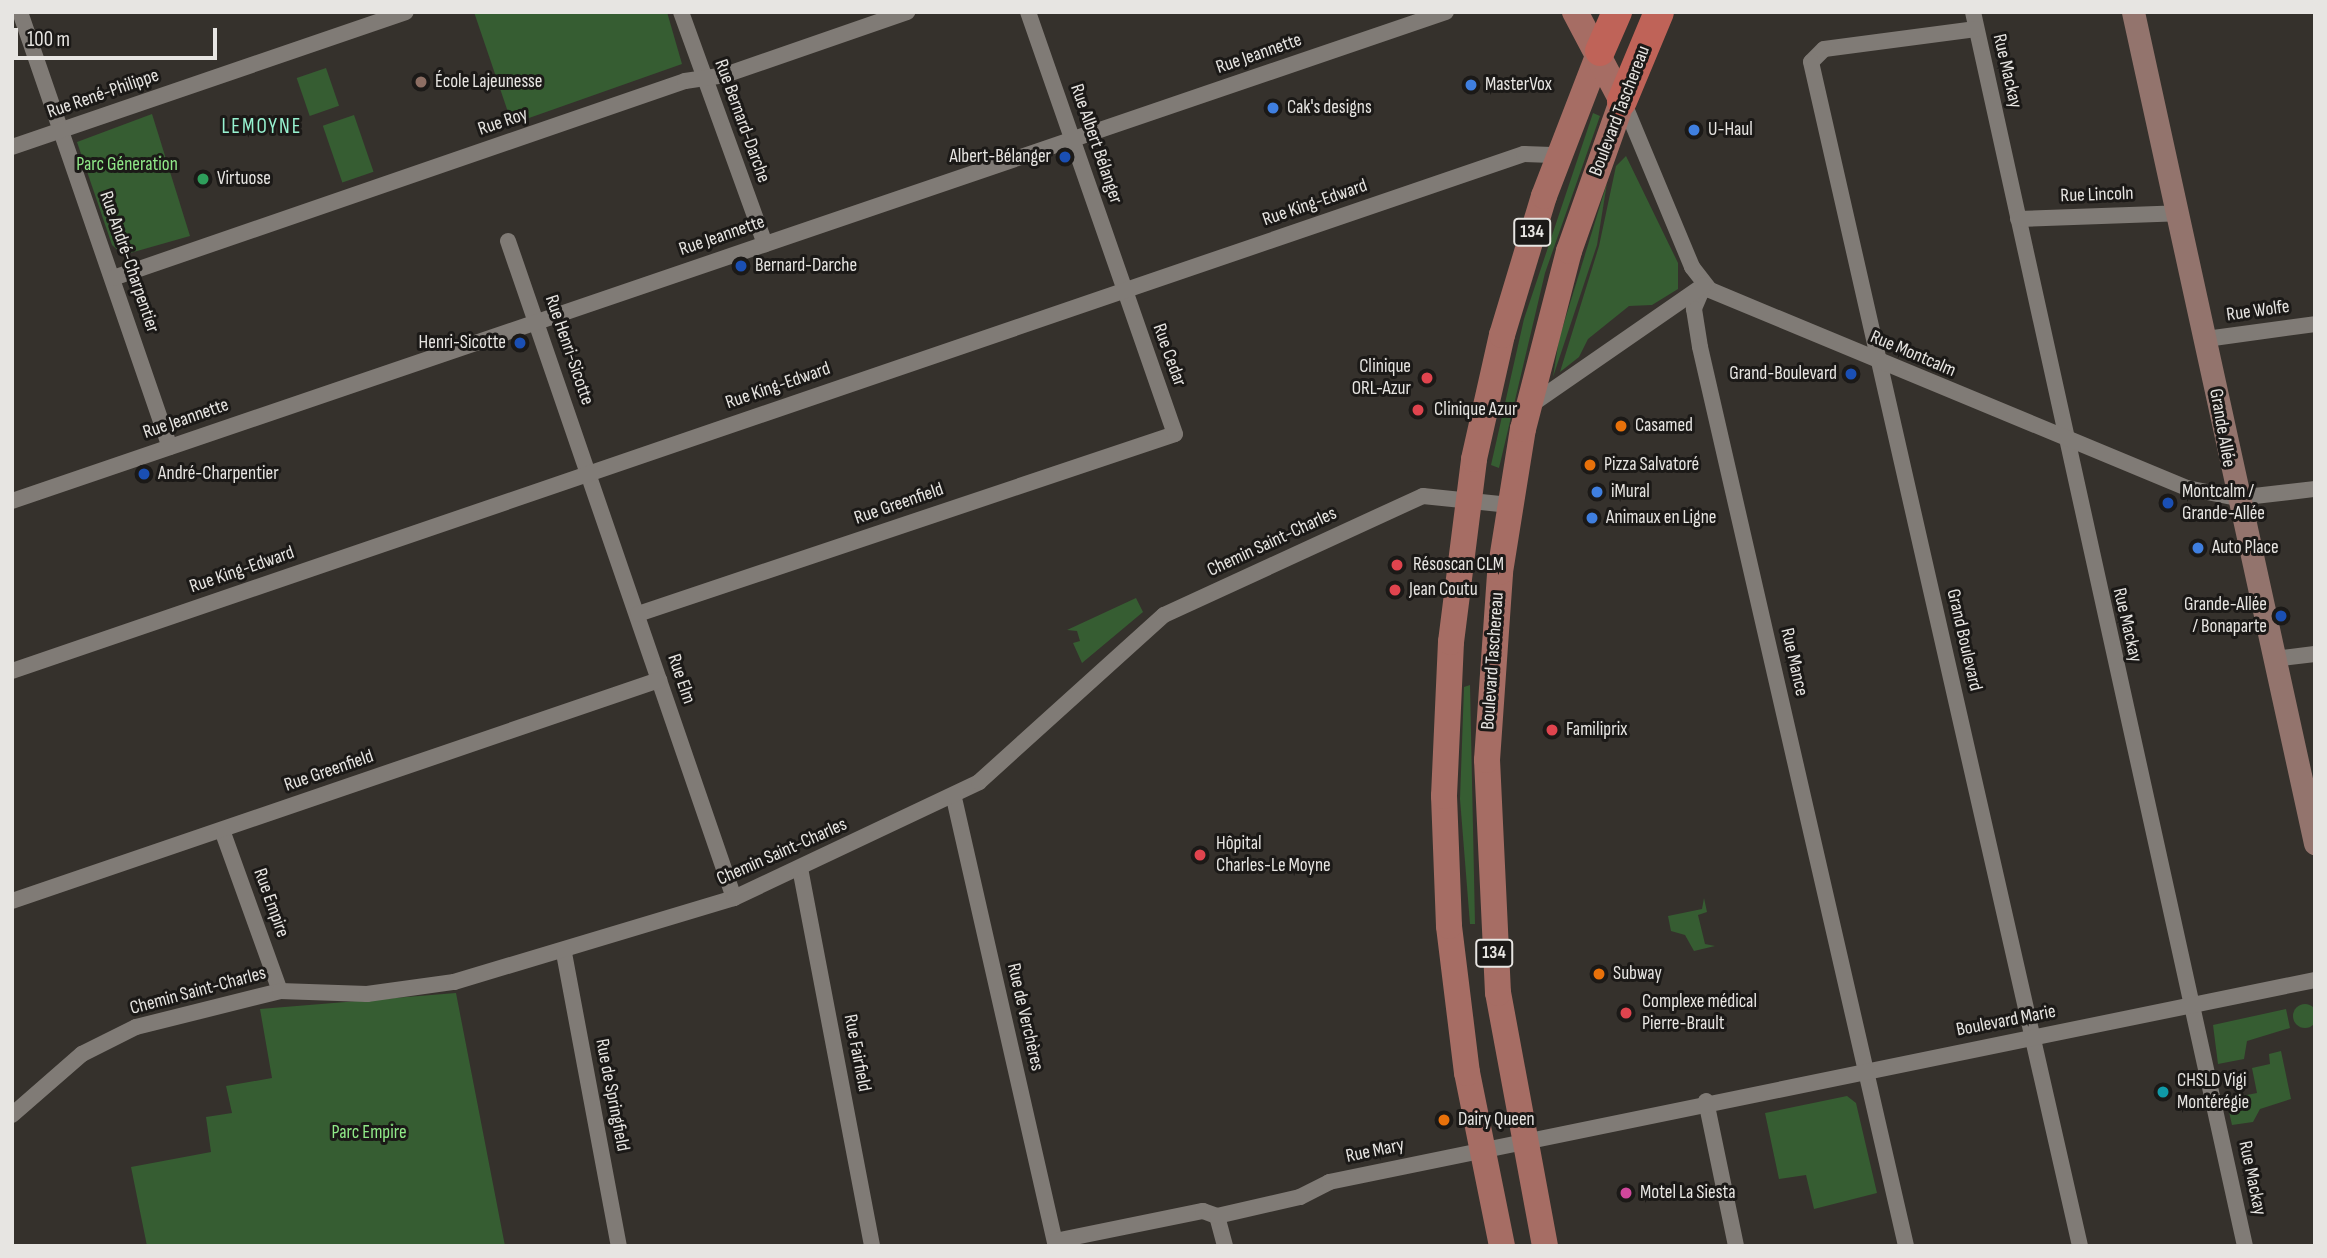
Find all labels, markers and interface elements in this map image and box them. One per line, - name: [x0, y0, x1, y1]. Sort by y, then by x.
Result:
- scale bar: [18, 14, 220, 58]
- text: 100 m: [27, 27, 70, 52]
- street label: Rue Jeannette: [1213, 29, 1305, 79]
- street label: Rue Mackay: [1987, 32, 2027, 110]
- street label: Boulevard Taschereau: [1585, 43, 1655, 179]
- street label: Rue Bernard-Darche: [709, 56, 775, 186]
- street label: Rue René-Philippe: [44, 64, 162, 124]
- place label: École Lajeunesse: [435, 71, 542, 93]
- marker: École Lajeunesse: [413, 74, 429, 90]
- place label: MasterVox: [1485, 74, 1552, 96]
- marker: MasterVox: [1463, 77, 1479, 93]
- street label: Rue Albert Bélanger: [1065, 81, 1127, 207]
- place label: Cak's designs: [1287, 97, 1372, 119]
- marker: Cak's designs: [1265, 100, 1281, 116]
- street label: Rue Roy: [475, 103, 531, 141]
- district label: LEMOYNE: [222, 114, 302, 140]
- place label: U-Haul: [1708, 119, 1753, 141]
- marker: U-Haul: [1686, 122, 1702, 138]
- place label: Albert-Bélanger: [949, 146, 1051, 168]
- marker: Albert-Bélanger: [1057, 149, 1073, 165]
- park label: Parc Géneration: [76, 154, 178, 176]
- place label: Virtuose: [217, 168, 271, 190]
- marker: Virtuose: [195, 171, 211, 187]
- street label: Rue King-Edward: [1260, 174, 1370, 232]
- street label: Rue Lincoln: [2060, 182, 2134, 208]
- street label: Rue André-Charpentier: [94, 188, 164, 336]
- street label: Rue Jeannette: [676, 211, 768, 261]
- road number: 134: [1513, 218, 1551, 246]
- place label: Bernard-Darche: [755, 255, 857, 277]
- marker: Bernard-Darche: [733, 258, 749, 274]
- street label: Rue Henri-Sicotte: [540, 292, 598, 408]
- street label: Rue Wolfe: [2225, 295, 2291, 327]
- street label: Rue Cedar: [1147, 321, 1191, 389]
- street label: Rue Montcalm: [1867, 326, 1959, 382]
- place label: Henri-Sicotte: [419, 332, 506, 354]
- marker: Henri-Sicotte: [512, 335, 528, 351]
- place label: Clinique ORL-Azur: [1352, 356, 1411, 400]
- street label: Rue King-Edward: [723, 357, 833, 415]
- place label: Grand-Boulevard: [1729, 363, 1837, 385]
- marker: Grand-Boulevard: [1843, 366, 1859, 382]
- marker: Clinique ORL-Azur: [1417, 368, 1437, 388]
- street label: Grande Allée: [2204, 387, 2240, 469]
- street label: Rue Jeannette: [140, 394, 232, 444]
- place label: Clinique Azur: [1434, 399, 1517, 421]
- marker: Clinique Azur: [1408, 400, 1428, 420]
- place label: Casamed: [1635, 415, 1693, 437]
- marker: Casamed: [1613, 418, 1629, 434]
- place label: Pizza Salvatoré: [1604, 454, 1699, 476]
- marker: Pizza Salvatoré: [1582, 457, 1598, 473]
- place label: André-Charpentier: [158, 463, 279, 485]
- marker: André-Charpentier: [136, 466, 152, 482]
- street label: Rue Greenfield: [851, 478, 947, 530]
- place label: iMural: [1611, 481, 1650, 503]
- place label: Montcalm / Grande-Allée: [2182, 481, 2265, 525]
- marker: iMural: [1589, 484, 1605, 500]
- marker: Montcalm / Grande-Allée: [2160, 495, 2176, 511]
- street label: Chemin Saint-Charles: [1204, 502, 1340, 582]
- place label: Animaux en Ligne: [1606, 507, 1716, 529]
- marker: Animaux en Ligne: [1584, 510, 1600, 526]
- place label: Auto Place: [2212, 537, 2279, 559]
- marker: Auto Place: [2190, 540, 2206, 556]
- street label: Rue King-Edward: [187, 541, 297, 599]
- place label: Résoscan CLM: [1413, 554, 1504, 576]
- marker: Résoscan CLM: [1387, 555, 1407, 575]
- place label: Jean Coutu: [1409, 579, 1478, 601]
- marker: Jean Coutu: [1387, 582, 1403, 598]
- street label: Rue Mackay: [2107, 586, 2147, 664]
- street label: Grand Boulevard: [1941, 587, 1987, 693]
- street label: Boulevard Taschereau: [1477, 591, 1509, 731]
- place label: Grande-Allée / Bonaparte: [2184, 594, 2267, 638]
- marker: Grande-Allée / Bonaparte: [2273, 608, 2289, 624]
- street label: Rue Mance: [1775, 626, 1813, 698]
- street label: Rue Elm: [662, 651, 700, 707]
- place label: Familiprix: [1566, 719, 1627, 741]
- marker: Familiprix: [1544, 722, 1560, 738]
- street label: Rue Greenfield: [281, 745, 377, 797]
- street label: Chemin Saint-Charles: [713, 813, 851, 891]
- place label: Hôpital Charles-Le Moyne: [1216, 833, 1331, 877]
- marker: Hôpital Charles-Le Moyne: [1190, 845, 1210, 865]
- street label: Rue Empire: [248, 865, 294, 941]
- road number: 134: [1475, 938, 1513, 968]
- street label: Rue de Verchères: [1002, 961, 1048, 1073]
- street label: Chemin Saint-Charles: [127, 962, 269, 1020]
- place label: Subway: [1613, 963, 1662, 985]
- marker: Subway: [1591, 966, 1607, 982]
- place label: Complexe médical Pierre-Brault: [1642, 991, 1757, 1035]
- street label: Boulevard Marie: [1954, 1000, 2058, 1042]
- marker: Complexe médical Pierre-Brault: [1616, 1003, 1636, 1023]
- street label: Rue Fairfield: [838, 1012, 876, 1094]
- street label: Rue de Springfield: [590, 1037, 634, 1153]
- place label: CHSLD Vigi Montérégie: [2177, 1070, 2249, 1114]
- marker: CHSLD Vigi Montérégie: [2155, 1084, 2171, 1100]
- place label: Dairy Queen: [1458, 1109, 1535, 1131]
- marker: Dairy Queen: [1436, 1112, 1452, 1128]
- park label: Parc Empire: [331, 1122, 407, 1144]
- street label: Rue Mary: [1344, 1134, 1406, 1168]
- street label: Rue Mackay: [2233, 1139, 2271, 1217]
- place label: Motel La Siesta: [1640, 1182, 1736, 1204]
- marker: Motel La Siesta: [1618, 1185, 1634, 1201]

